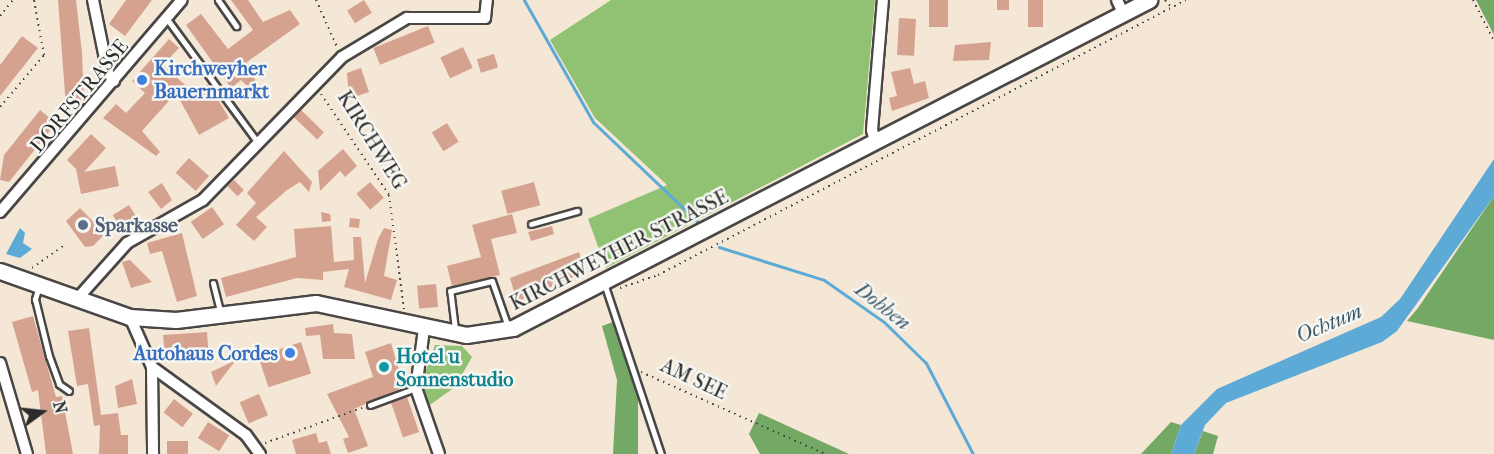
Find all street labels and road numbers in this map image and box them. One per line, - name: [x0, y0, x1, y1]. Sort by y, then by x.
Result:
- street label: DORFSTRASSE: [25, 35, 133, 157]
- street label: KIRCHWEG: [332, 86, 412, 194]
- street label: KIRCHWEYHER STRASSE: [506, 184, 732, 316]
- street label: AM SEE: [657, 353, 731, 405]

